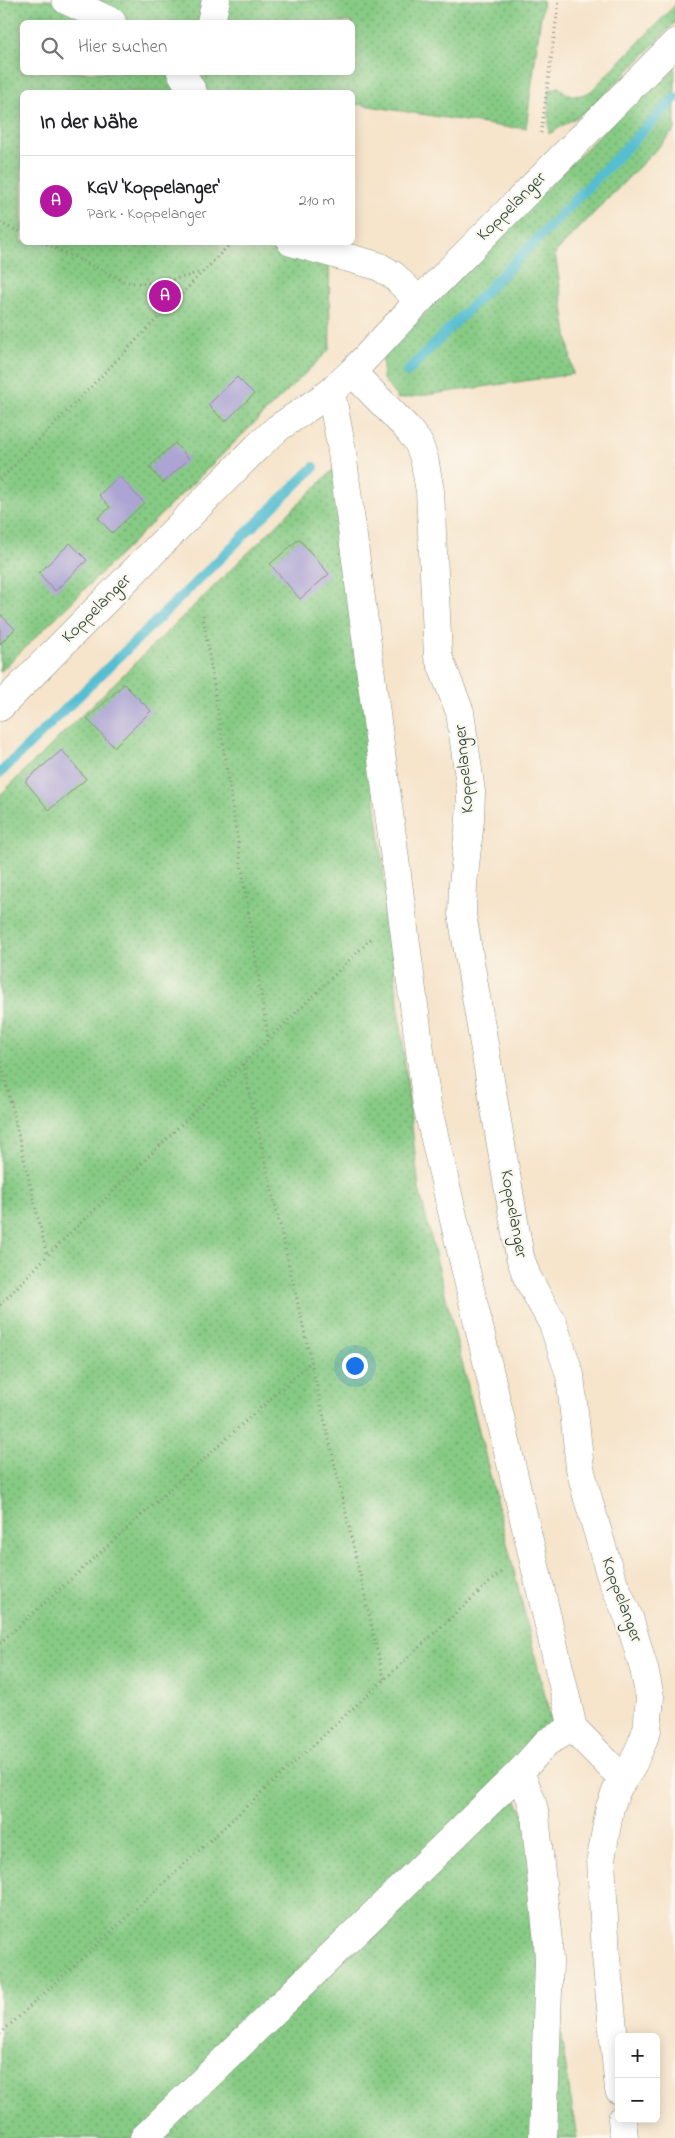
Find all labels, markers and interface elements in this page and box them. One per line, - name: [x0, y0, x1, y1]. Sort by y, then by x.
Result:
- search box: [20, 20, 355, 75]
- icon: search: [38, 34, 66, 62]
- text: Hier suchen: [78, 34, 167, 61]
- text: In der Nähe: [40, 108, 138, 138]
- street label: Koppelanger: [471, 166, 554, 248]
- text: KGV 'Koppelanger': [87, 175, 220, 202]
- text: A: [51, 189, 61, 213]
- text: 210 m: [299, 189, 335, 213]
- text: Park · Koppelanger: [87, 202, 207, 226]
- pin: A: [149, 277, 181, 315]
- street label: Koppelanger: [56, 568, 139, 650]
- street label: Koppelanger: [448, 723, 483, 815]
- street label: Koppelanger: [491, 1168, 534, 1261]
- your location: [342, 1353, 368, 1379]
- street label: Koppelanger: [593, 1554, 649, 1647]
- map controls: [615, 2033, 660, 2123]
- button: +: [615, 2033, 660, 2078]
- button: −: [615, 2078, 660, 2123]

